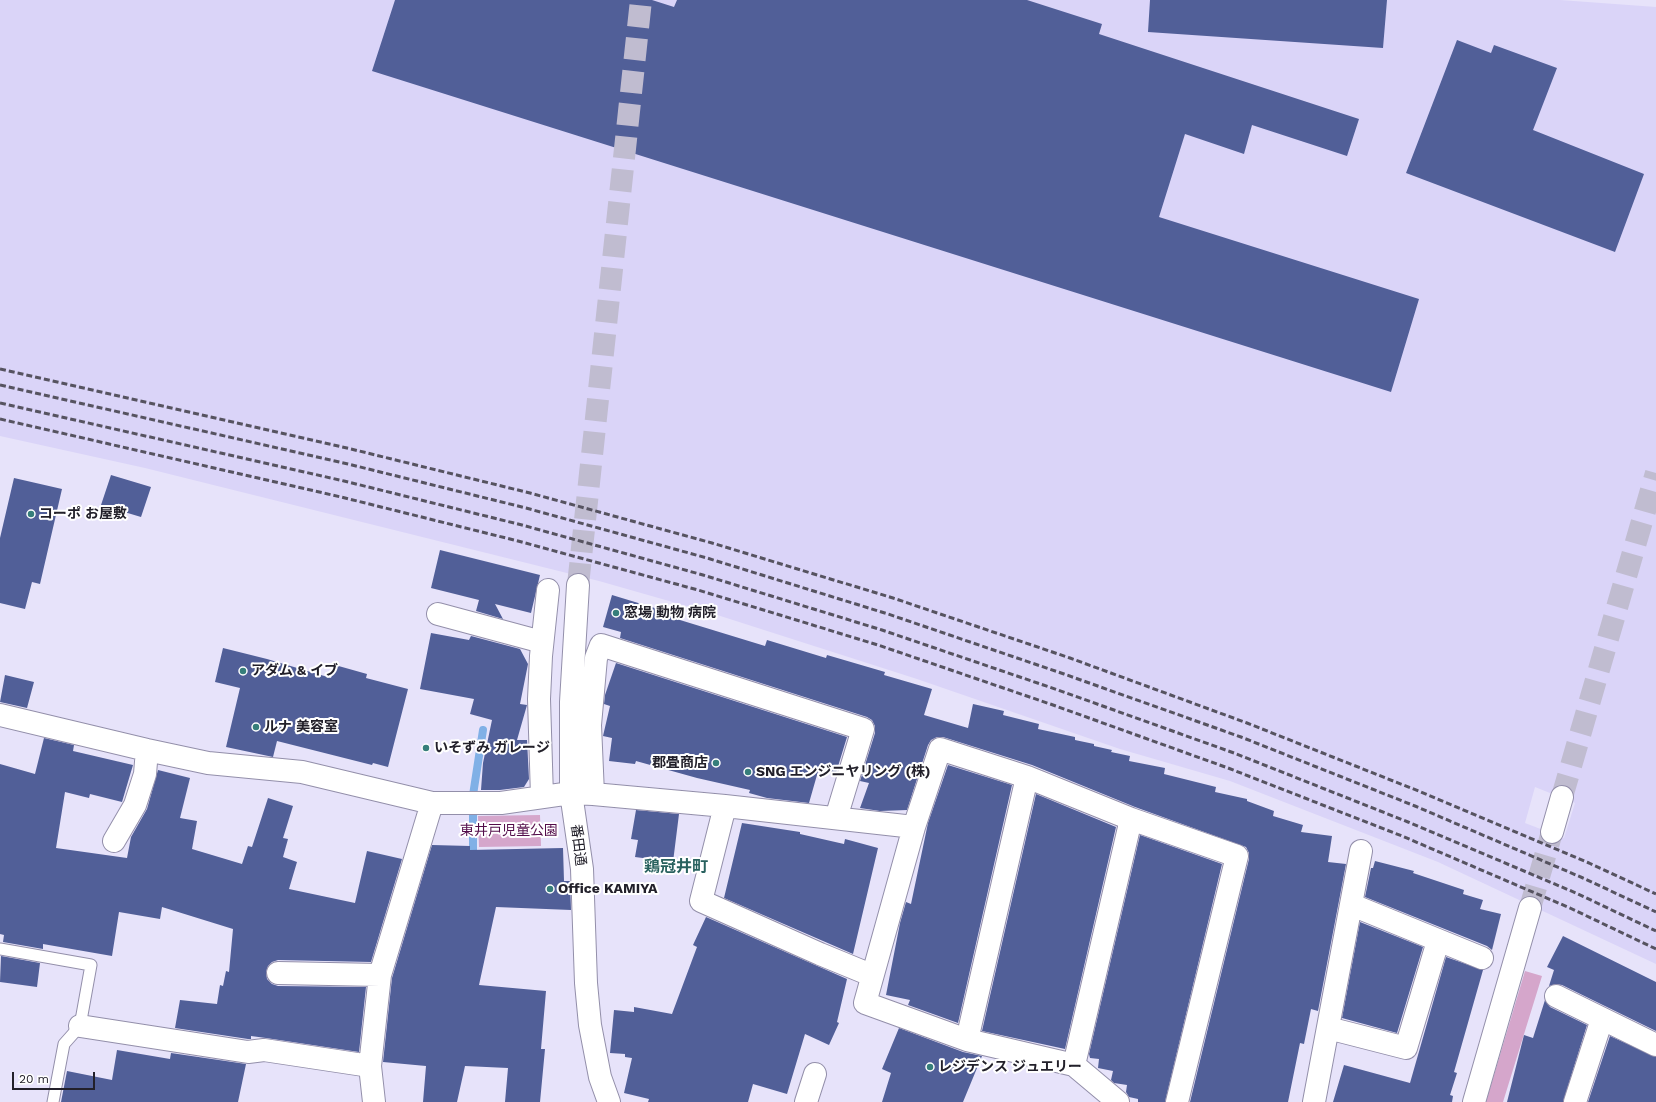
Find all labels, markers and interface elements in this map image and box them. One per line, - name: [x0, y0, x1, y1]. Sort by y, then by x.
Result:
- place label: コーポ お屋敷: [39, 506, 127, 522]
- marker: コーポ お屋敷: [26, 509, 36, 519]
- place label: 窓場 動物 病院: [624, 605, 716, 621]
- marker: 窓場 動物 病院: [611, 608, 621, 618]
- place label: アダム & イブ: [251, 663, 338, 679]
- marker: アダム & イブ: [238, 666, 248, 676]
- place label: ルナ 美容室: [264, 719, 338, 735]
- marker: ルナ 美容室: [251, 722, 261, 732]
- place label: いそずみ ガレージ: [434, 740, 550, 756]
- marker: いそずみ ガレージ: [421, 743, 431, 753]
- place label: 郡畳商店: [652, 755, 708, 771]
- marker: 郡畳商店: [711, 758, 721, 768]
- place label: SNG エンジニヤリング (株): [756, 764, 930, 780]
- marker: SNG エンジニヤリング (株): [743, 767, 753, 777]
- park label: 東井戸児童公園: [460, 823, 558, 839]
- street label: 番田通: [567, 823, 589, 867]
- district label: 鶏冠井町: [644, 857, 708, 877]
- place label: Office KAMIYA: [558, 881, 657, 897]
- marker: Office KAMIYA: [545, 884, 555, 894]
- place label: レジデンス ジュエリー: [938, 1059, 1082, 1075]
- marker: レジデンス ジュエリー: [925, 1062, 935, 1072]
- scale bar: [14, 1064, 97, 1090]
- text: 20 m: [19, 1072, 49, 1086]

